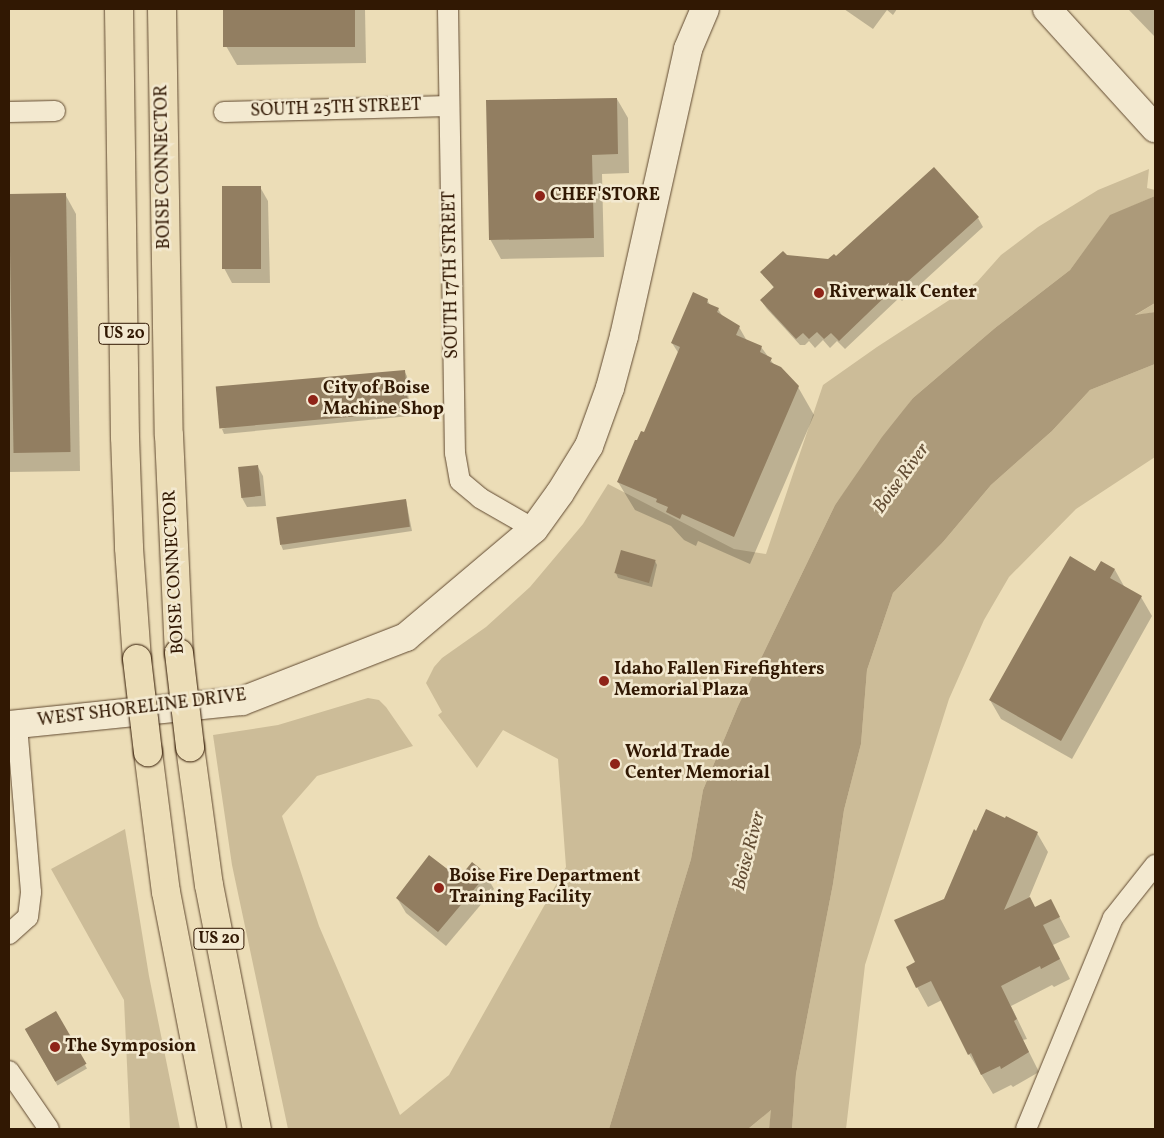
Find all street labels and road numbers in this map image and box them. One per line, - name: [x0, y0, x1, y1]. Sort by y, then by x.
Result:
- street label: BOISE CONNECTOR: [152, 84, 176, 250]
- street label: SOUTH 25TH STREET: [250, 95, 422, 123]
- street label: SOUTH 17TH STREET: [440, 191, 464, 359]
- road number: US 20: [98, 320, 150, 348]
- street label: BOISE CONNECTOR: [160, 489, 190, 655]
- street label: WEST SHORELINE DRIVE: [36, 685, 248, 733]
- road number: US 20: [193, 926, 245, 952]

